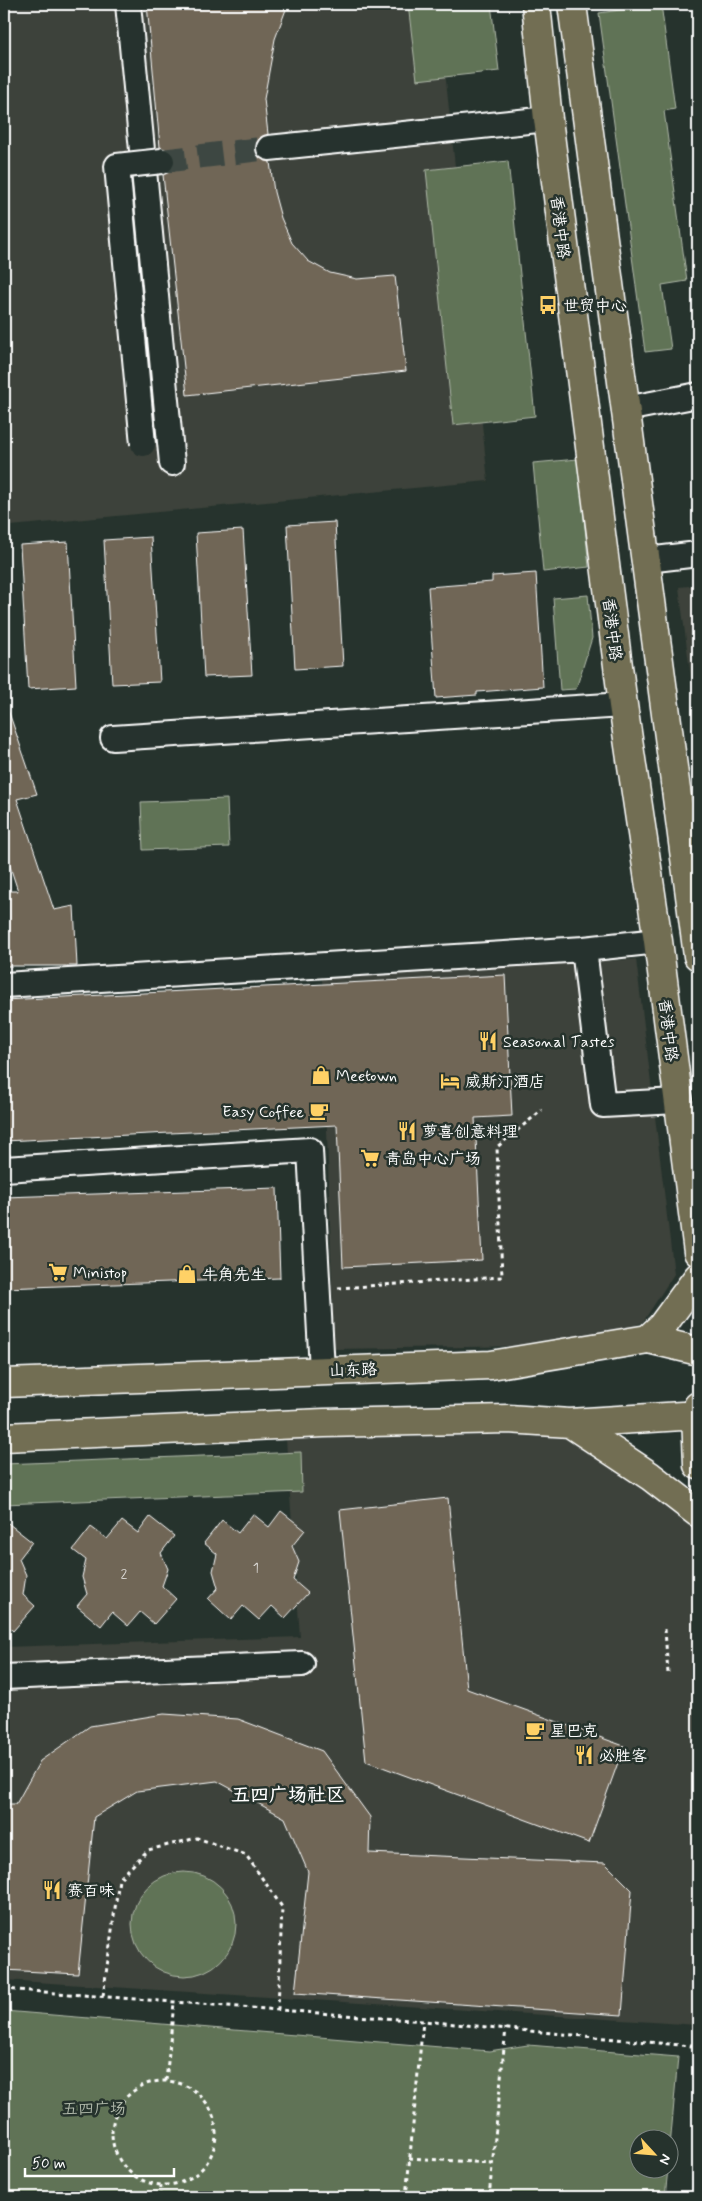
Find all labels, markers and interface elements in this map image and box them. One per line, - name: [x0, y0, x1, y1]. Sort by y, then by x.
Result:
- street label: 香港中路: [545, 194, 574, 260]
- bus stop icon: 世贸中心: [537, 294, 559, 316]
- place label: 世贸中心: [563, 296, 627, 317]
- street label: 香港中路: [597, 596, 626, 662]
- street label: 香港中路: [653, 997, 682, 1063]
- restaurant icon: Seasonal Tastes: [477, 1030, 499, 1052]
- place label: Seasonal Tastes: [503, 1032, 615, 1053]
- shop icon: Meetown: [310, 1064, 332, 1086]
- place label: Meetown: [336, 1066, 397, 1087]
- hotel icon: 威斯汀酒店: [439, 1070, 461, 1092]
- place label: 威斯汀酒店: [465, 1072, 545, 1093]
- cafe icon: Easy Coffee: [308, 1100, 330, 1122]
- place label: Easy Coffee: [222, 1102, 304, 1123]
- restaurant icon: 萝喜创意料理: [396, 1120, 418, 1142]
- place label: 萝喜创意料理: [422, 1122, 518, 1143]
- supermarket icon: 青岛中心广场: [359, 1147, 381, 1169]
- place label: 青岛中心广场: [385, 1149, 481, 1170]
- supermarket icon: Ministop: [47, 1261, 69, 1283]
- place label: Ministop: [73, 1263, 127, 1284]
- shop icon: 牛角先生: [176, 1263, 198, 1285]
- place label: 牛角先生: [202, 1265, 266, 1286]
- street label: 山东路: [329, 1359, 377, 1382]
- house number: 1: [253, 1559, 259, 1577]
- house number: 2: [121, 1565, 128, 1583]
- cafe icon: 星巴克: [524, 1719, 546, 1741]
- place label: 星巴克: [550, 1721, 598, 1742]
- restaurant icon: 必胜客: [573, 1744, 595, 1766]
- place label: 必胜客: [599, 1746, 647, 1767]
- district label: 五四广场社区: [231, 1783, 345, 1808]
- restaurant icon: 赛百味: [41, 1879, 63, 1901]
- place label: 赛百味: [67, 1881, 115, 1902]
- park label: 五四广场: [62, 2099, 126, 2120]
- north arrow: [630, 2128, 680, 2178]
- scale bar: [25, 2146, 174, 2178]
- text: N: [655, 2151, 675, 2167]
- text: 50 m: [32, 2154, 66, 2174]

